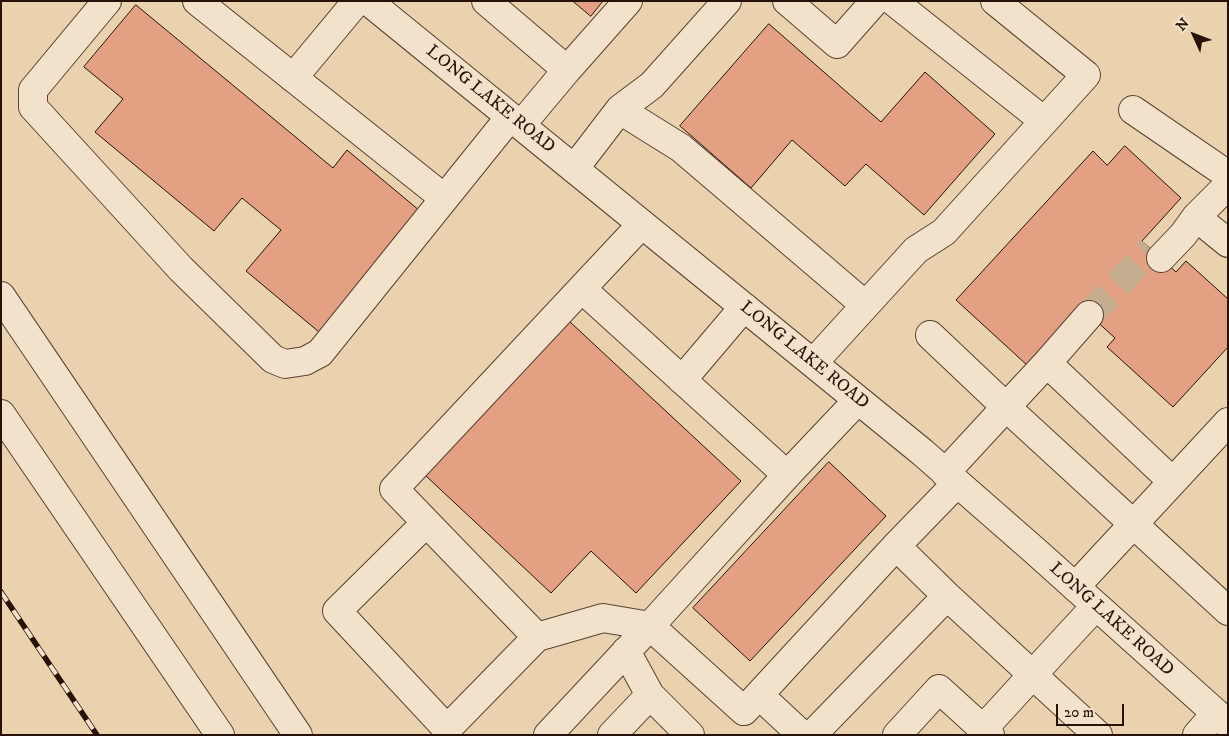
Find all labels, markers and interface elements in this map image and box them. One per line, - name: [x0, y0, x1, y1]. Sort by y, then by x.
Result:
- north arrow: [1169, 10, 1219, 60]
- text: N: [1173, 14, 1194, 35]
- street label: LONG LAKE ROAD: [421, 41, 559, 159]
- street label: LONG LAKE ROAD: [735, 297, 873, 415]
- street label: LONG LAKE ROAD: [1044, 559, 1178, 681]
- scale bar: [1059, 694, 1126, 726]
- text: 20 m: [1064, 703, 1094, 722]

